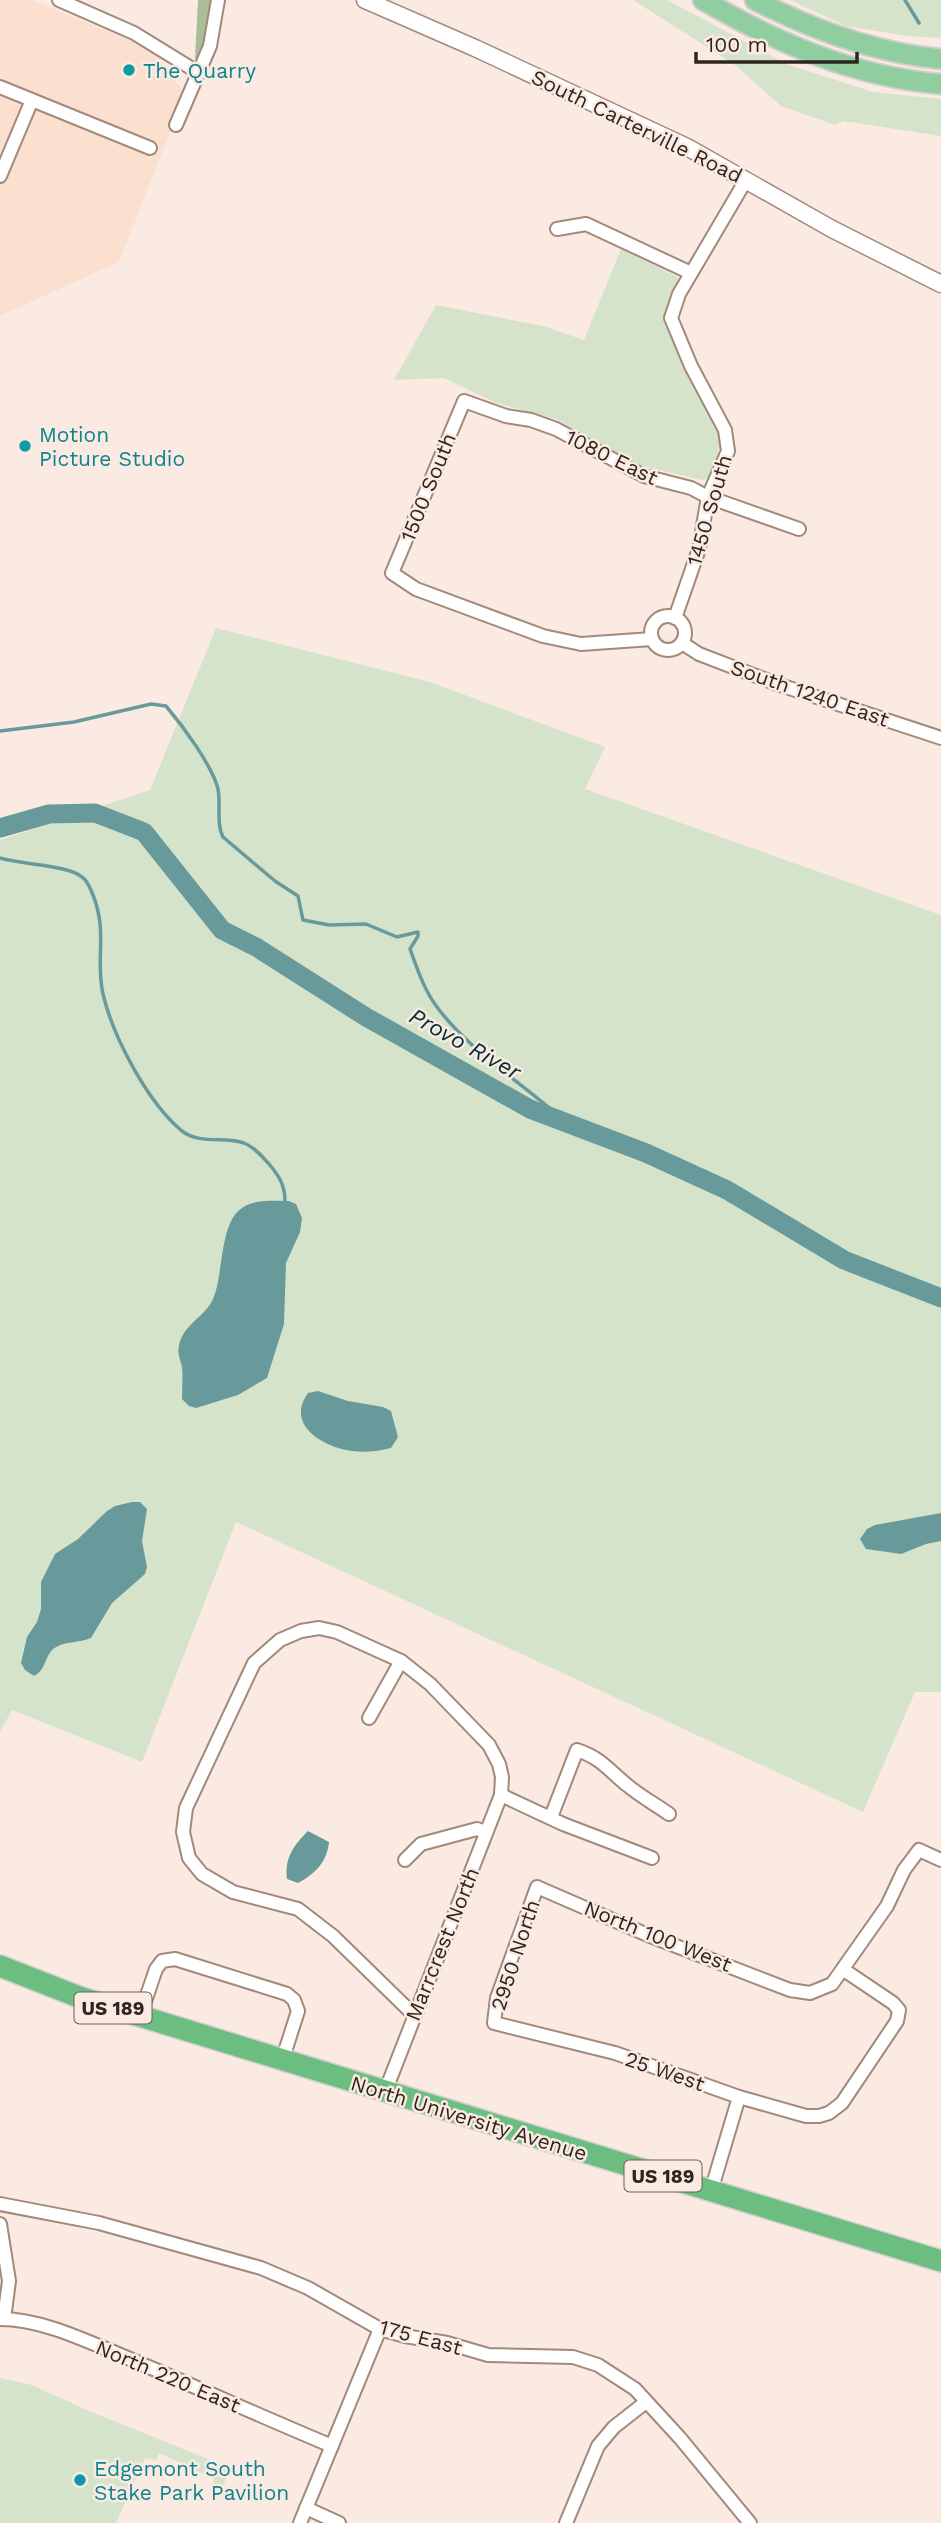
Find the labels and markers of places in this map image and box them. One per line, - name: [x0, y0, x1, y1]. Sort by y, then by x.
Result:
- place label: The Quarry: [143, 58, 256, 83]
- marker: The Quarry: [121, 62, 137, 78]
- place label: Motion Picture Studio: [39, 422, 185, 471]
- marker: Motion Picture Studio: [17, 438, 33, 454]
- place label: Edgemont South Stake Park Pavilion: [94, 2456, 289, 2505]
- marker: Edgemont South Stake Park Pavilion: [72, 2472, 88, 2488]

